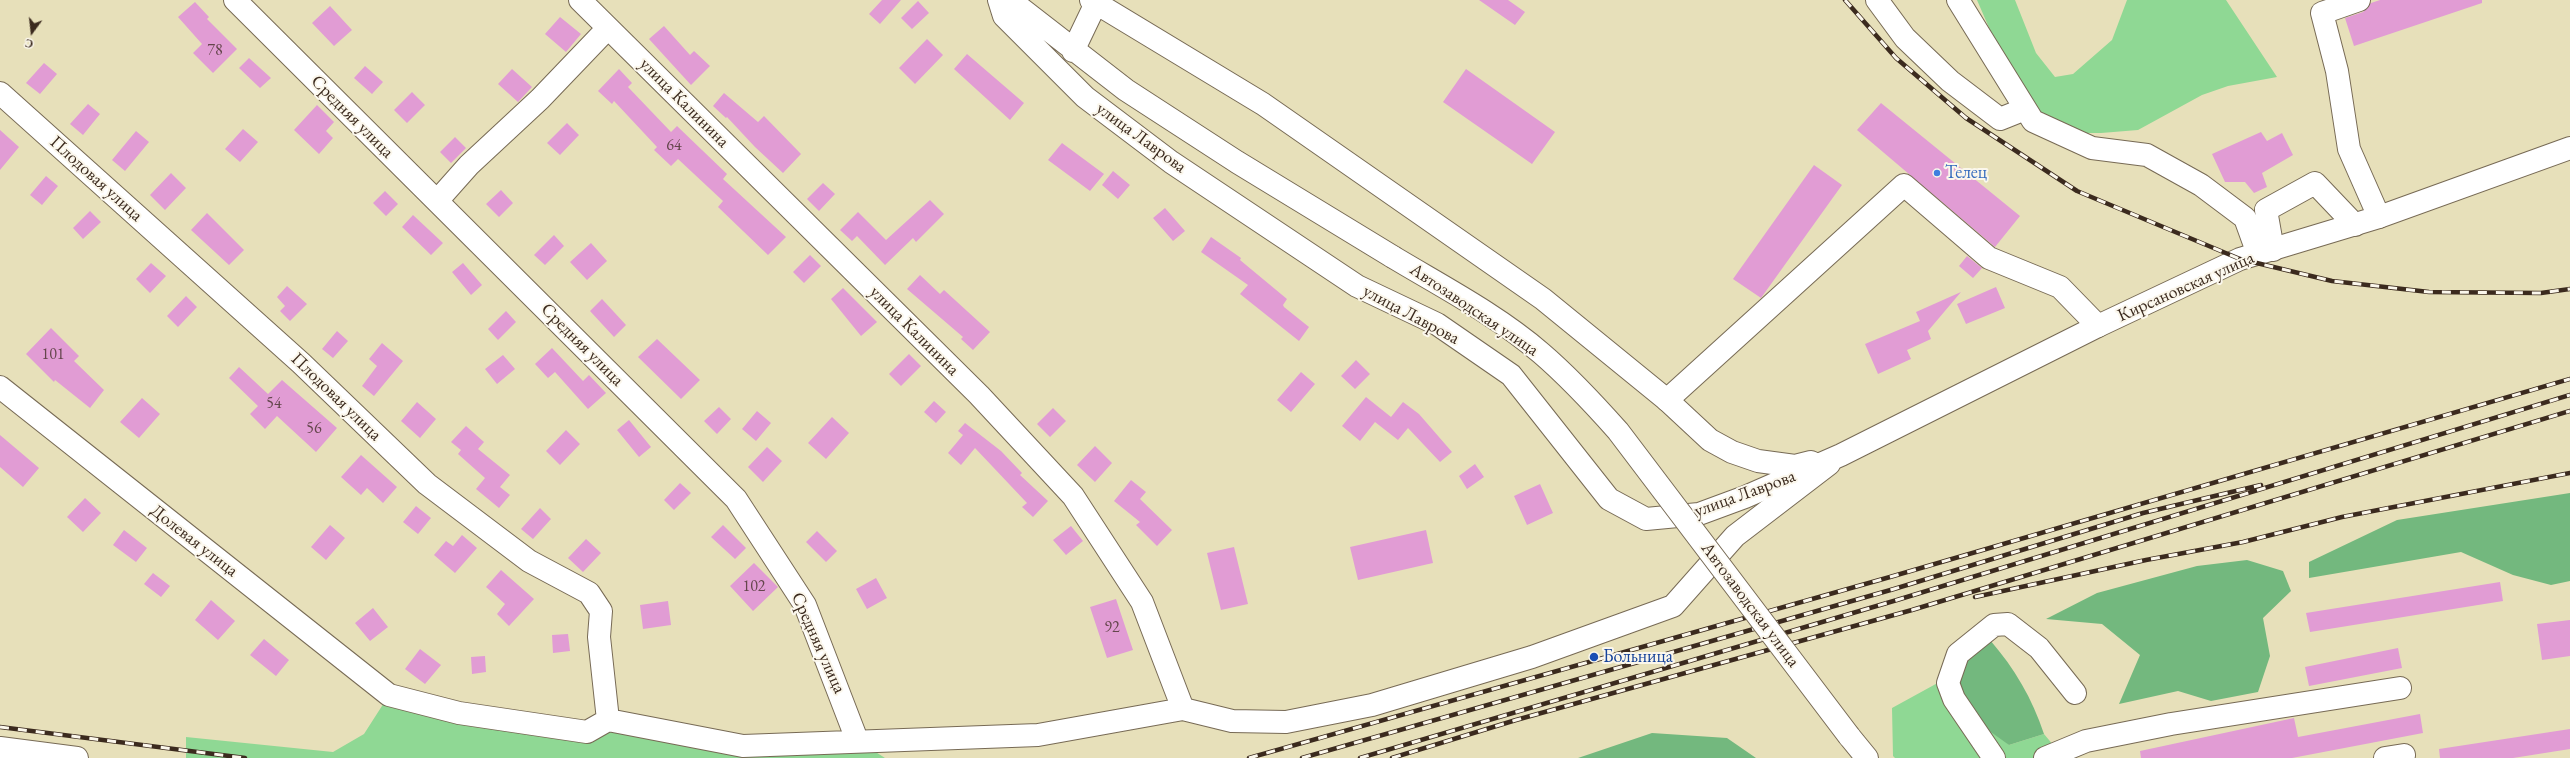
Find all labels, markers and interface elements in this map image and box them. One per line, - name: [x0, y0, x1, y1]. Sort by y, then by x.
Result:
- north arrow: [12, 12, 52, 52]
- text: С: [23, 36, 34, 51]
- house number: 78: [207, 41, 223, 61]
- street label: улица Калинина: [635, 54, 733, 152]
- street label: Средняя улица: [306, 71, 398, 163]
- street label: улица Лаврова: [1092, 98, 1190, 178]
- street label: Плодовая улица: [45, 132, 147, 226]
- house number: 64: [666, 136, 682, 156]
- place label: Телец: [1945, 162, 1987, 184]
- marker: Телец: [1932, 168, 1942, 178]
- street label: Кирсановская улица: [2114, 247, 2258, 327]
- street label: Автозаводская улица: [1405, 259, 1543, 361]
- street label: улица Лаврова: [1359, 281, 1463, 349]
- street label: улица Калинина: [865, 282, 963, 380]
- street label: Средняя улица: [536, 299, 628, 391]
- house number: 101: [41, 345, 65, 365]
- street label: Плодовая улица: [286, 348, 386, 446]
- house number: 54: [266, 394, 282, 414]
- house number: 56: [306, 419, 322, 439]
- street label: улица Лаврова: [1691, 466, 1799, 522]
- street label: Долевая улица: [146, 500, 242, 582]
- street label: Автозаводская улица: [1696, 538, 1804, 672]
- house number: 102: [742, 577, 766, 597]
- street label: Средняя улица: [786, 589, 850, 697]
- house number: 92: [1104, 618, 1120, 638]
- place label: Больница: [1603, 646, 1673, 668]
- marker: Больница: [1588, 651, 1600, 663]

